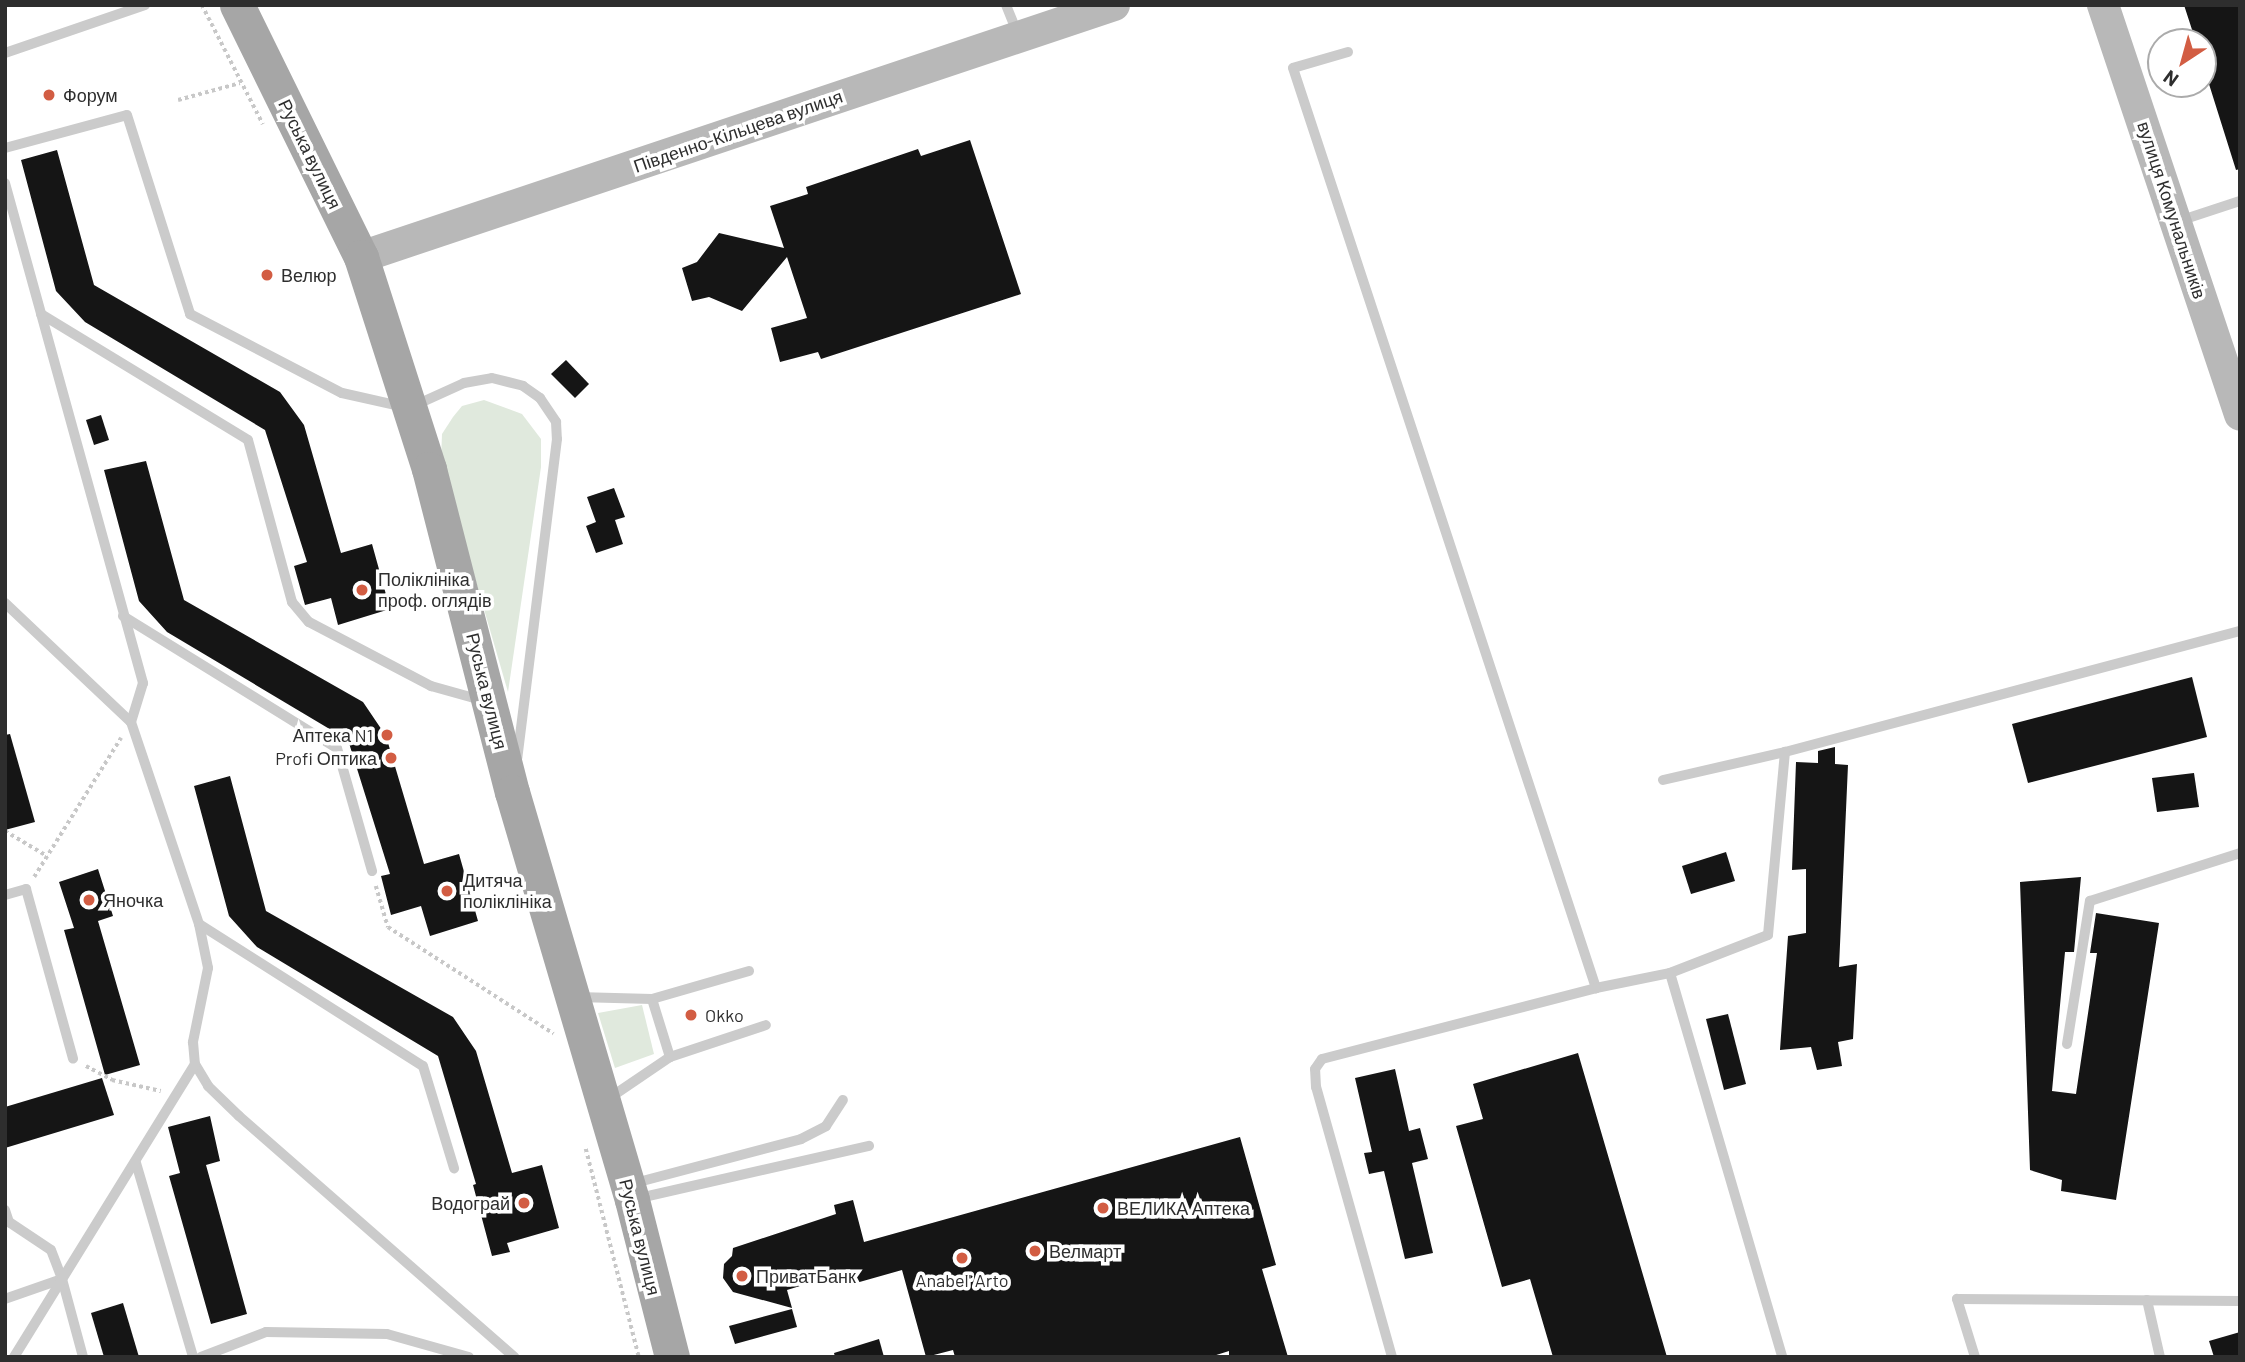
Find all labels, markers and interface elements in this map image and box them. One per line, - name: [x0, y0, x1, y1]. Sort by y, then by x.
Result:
- north arrow: [2147, 28, 2217, 98]
- text: N: [2159, 66, 2182, 92]
- place label: Форум: [63, 84, 118, 106]
- street label: Південно-Кільцева вулиця: [631, 85, 845, 177]
- marker: Форум: [41, 87, 57, 103]
- street label: Руська вулиця: [274, 96, 346, 212]
- street label: вулиця Комунальників: [2133, 119, 2211, 301]
- place label: Велюр: [281, 264, 336, 286]
- marker: Велюр: [259, 267, 275, 283]
- place label: Поліклініка проф. оглядів: [378, 569, 492, 612]
- marker: Поліклініка проф. оглядів: [352, 580, 372, 600]
- street label: Руська вулиця: [462, 630, 512, 752]
- place label: Аптека N1: [293, 724, 373, 746]
- marker: Аптека N1: [379, 727, 395, 743]
- place label: Profi Оптика: [275, 747, 377, 769]
- marker: Profi Оптика: [383, 750, 399, 766]
- place label: Дитяча поліклініка: [463, 870, 552, 912]
- marker: Дитяча поліклініка: [437, 881, 457, 901]
- place label: Яночка: [103, 889, 163, 911]
- marker: Яночка: [81, 892, 97, 908]
- place label: Okko: [705, 1004, 744, 1026]
- marker: Okko: [683, 1007, 699, 1023]
- street label: Руська вулиця: [615, 1176, 665, 1298]
- place label: Водограй: [431, 1192, 510, 1214]
- marker: Водограй: [516, 1195, 532, 1211]
- place label: ВЕЛИКА Аптека: [1117, 1197, 1250, 1219]
- marker: ВЕЛИКА Аптека: [1095, 1200, 1111, 1216]
- place label: Велмарт: [1049, 1240, 1121, 1262]
- marker: Велмарт: [1027, 1243, 1043, 1259]
- marker: Anabel' Arto: [954, 1250, 970, 1266]
- place label: ПриватБанк: [756, 1265, 856, 1287]
- marker: ПриватБанк: [734, 1268, 750, 1284]
- place label: Anabel' Arto: [915, 1269, 1009, 1291]

